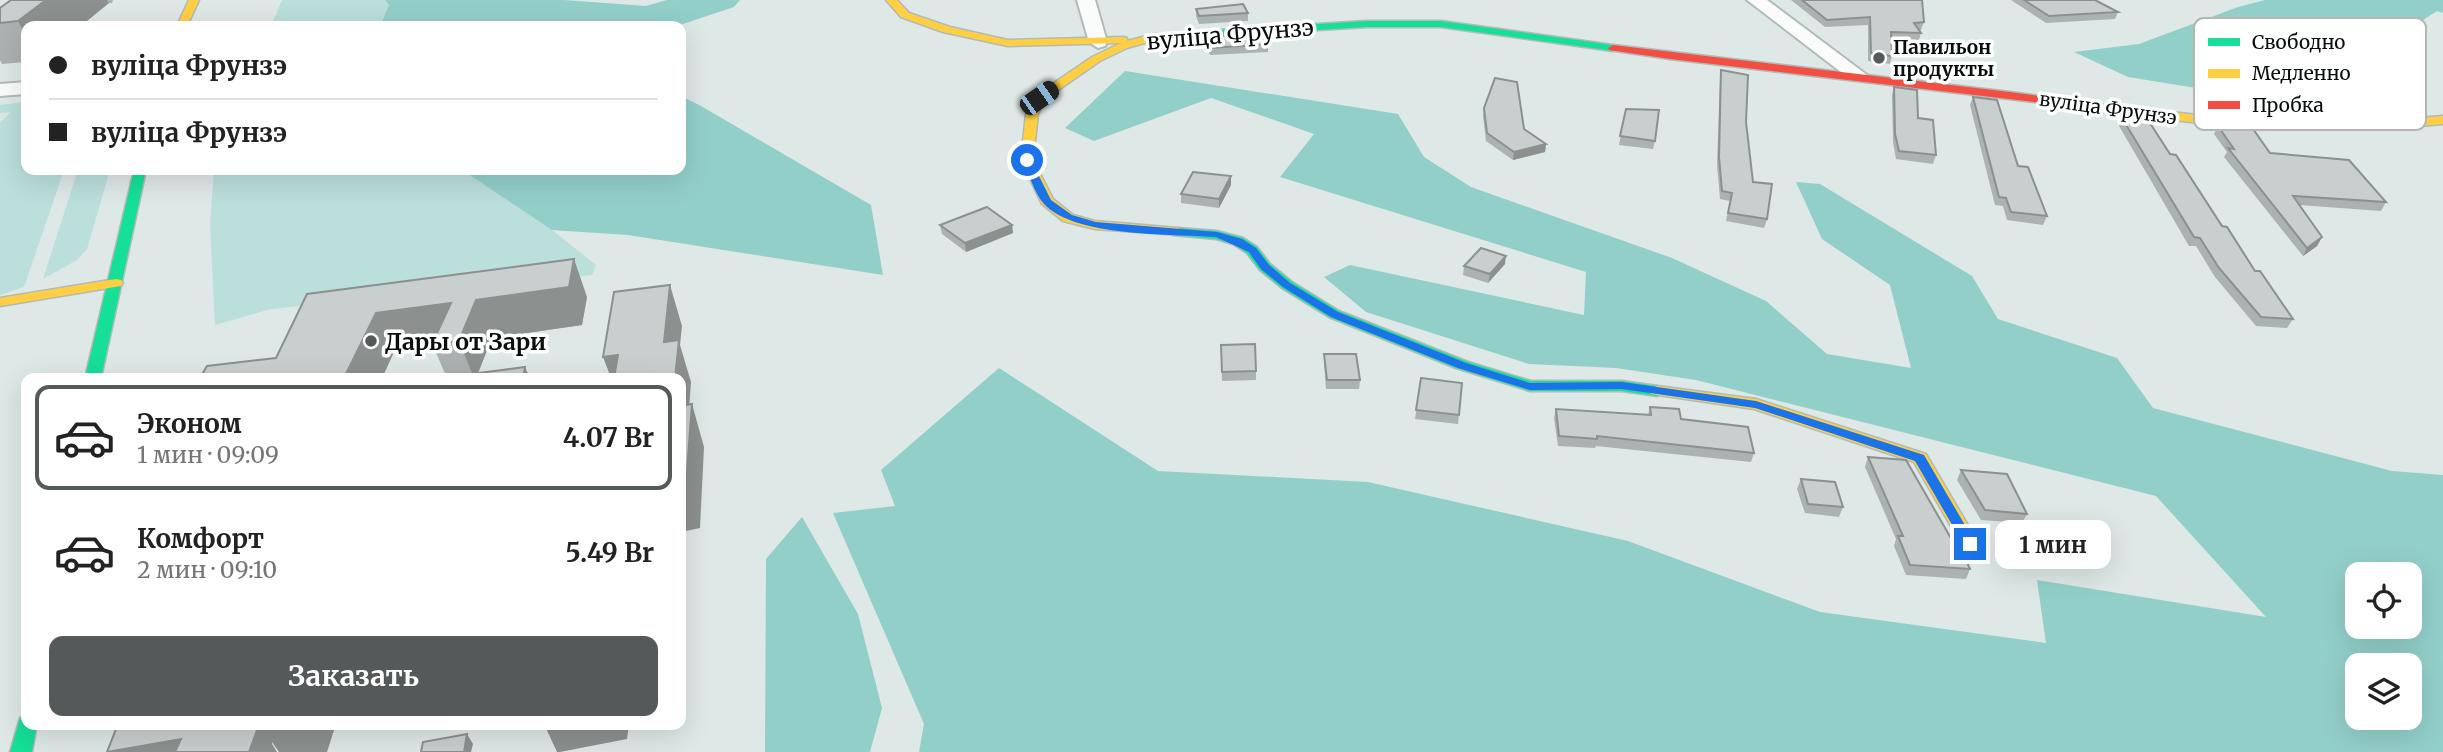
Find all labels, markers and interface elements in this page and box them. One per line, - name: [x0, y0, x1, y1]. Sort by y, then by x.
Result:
- street label: вуліца Фрунзэ: [1145, 12, 1315, 56]
- legend: [2194, 18, 2426, 130]
- text: Свободно: [2252, 30, 2345, 54]
- place label: Павильон продукты: [1893, 35, 1994, 81]
- text: вуліца Фрунзэ: [91, 49, 287, 82]
- marker: Павильон продукты: [1871, 50, 1887, 66]
- text: Медленно: [2252, 61, 2351, 85]
- car: [1016, 77, 1063, 119]
- street label: вуліца Фрунзэ: [2038, 86, 2178, 130]
- text: Пробка: [2252, 93, 2324, 117]
- text: вуліца Фрунзэ: [91, 116, 287, 149]
- route start: [1011, 144, 1043, 176]
- place label: Дары от Зари: [385, 327, 546, 356]
- marker: Дары от Зари: [363, 333, 379, 349]
- icon: car: [53, 406, 116, 469]
- text: Эконом: [137, 407, 242, 440]
- text: 4.07 Br: [563, 421, 654, 454]
- text: 1 мин · 09:09: [137, 440, 279, 469]
- callout: 1 мин: [1994, 520, 2110, 568]
- icon: car: [53, 521, 116, 584]
- text: Комфорт: [137, 522, 264, 555]
- route end: [1954, 528, 1986, 560]
- text: 1 мин: [2019, 530, 2087, 559]
- text: 5.49 Br: [566, 536, 654, 569]
- text: 2 мин · 09:10: [137, 555, 277, 584]
- map controls: [2345, 562, 2422, 730]
- button: locate: [2345, 562, 2422, 639]
- button: Заказать: [49, 636, 658, 716]
- button: layers: [2345, 653, 2422, 730]

